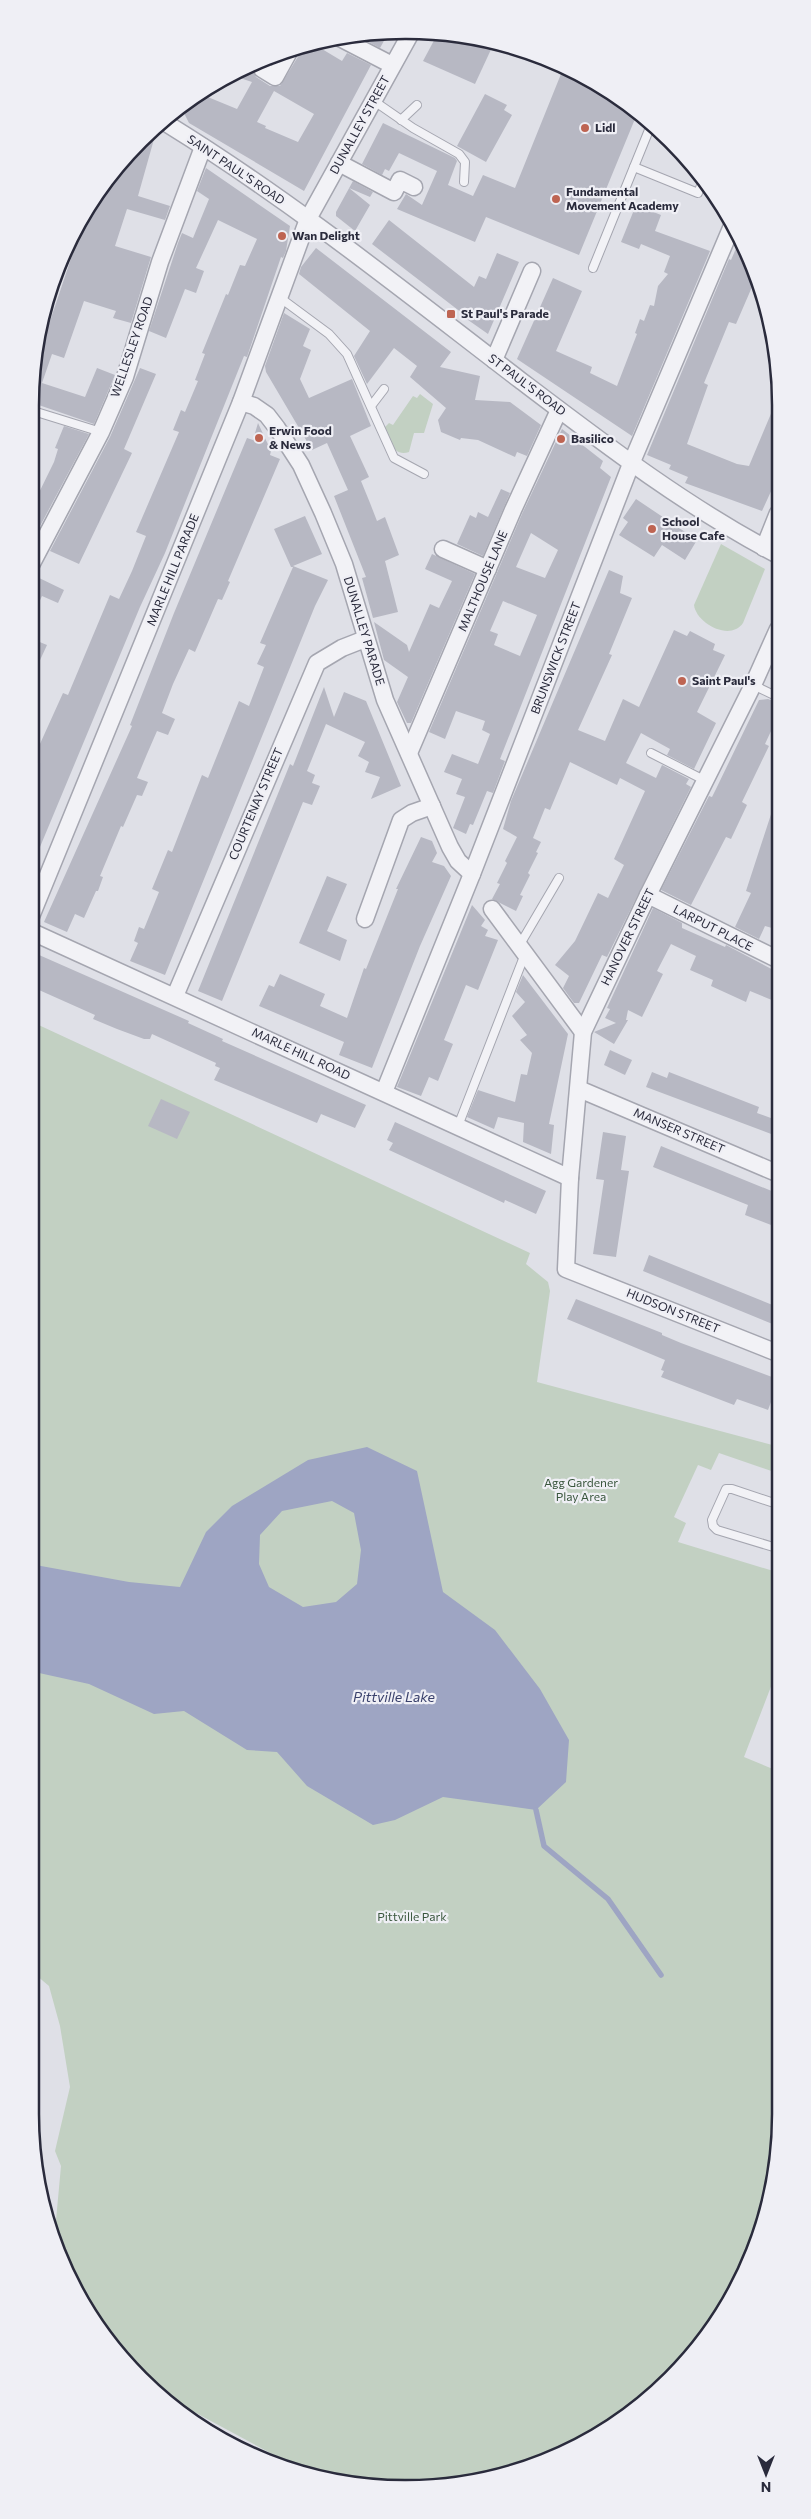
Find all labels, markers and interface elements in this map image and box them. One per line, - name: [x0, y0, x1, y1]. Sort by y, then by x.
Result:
- street label: DUNALLEY STREET: [326, 73, 392, 176]
- place label: Lidl: [595, 120, 616, 134]
- marker: Lidl: [579, 122, 591, 134]
- street label: SAINT PAUL'S ROAD: [185, 131, 288, 207]
- place label: Fundamental Movement Academy: [566, 184, 679, 212]
- marker: Fundamental Movement Academy: [550, 193, 562, 205]
- place label: Wan Delight: [292, 228, 360, 242]
- marker: Wan Delight: [276, 230, 288, 242]
- street label: WELLESLEY ROAD: [107, 294, 155, 399]
- place label: St Paul's Parade: [461, 306, 549, 320]
- marker: St Paul's Parade: [445, 308, 457, 320]
- street label: ST PAUL'S ROAD: [486, 350, 569, 418]
- place label: Erwin Food & News: [269, 423, 332, 451]
- place label: Basilico: [571, 431, 614, 445]
- marker: Erwin Food & News: [253, 432, 265, 444]
- marker: Basilico: [555, 433, 567, 445]
- street label: MARLE HILL PARADE: [143, 511, 201, 628]
- place label: School House Cafe: [662, 514, 725, 542]
- marker: School House Cafe: [646, 523, 658, 535]
- street label: MALTHOUSE LANE: [454, 528, 510, 633]
- street label: DUNALLEY PARADE: [342, 574, 388, 687]
- street label: BRUNSWICK STREET: [527, 599, 583, 716]
- place label: Saint Paul's: [692, 673, 756, 687]
- marker: Saint Paul's: [676, 675, 688, 687]
- street label: COURTENAY STREET: [225, 745, 285, 862]
- street label: HANOVER STREET: [598, 886, 657, 987]
- street label: LARPUT PLACE: [671, 901, 755, 953]
- street label: MARLE HILL ROAD: [250, 1024, 353, 1082]
- street label: MANSER STREET: [632, 1105, 727, 1156]
- street label: HUDSON STREET: [625, 1285, 722, 1335]
- park label: Agg Gardener Play Area: [544, 1475, 618, 1503]
- water label: Pittville Lake: [353, 1688, 436, 1705]
- park label: Pittville Park: [377, 1909, 447, 1923]
- north arrow: [741, 2449, 791, 2499]
- text: N: [761, 2479, 771, 2496]

